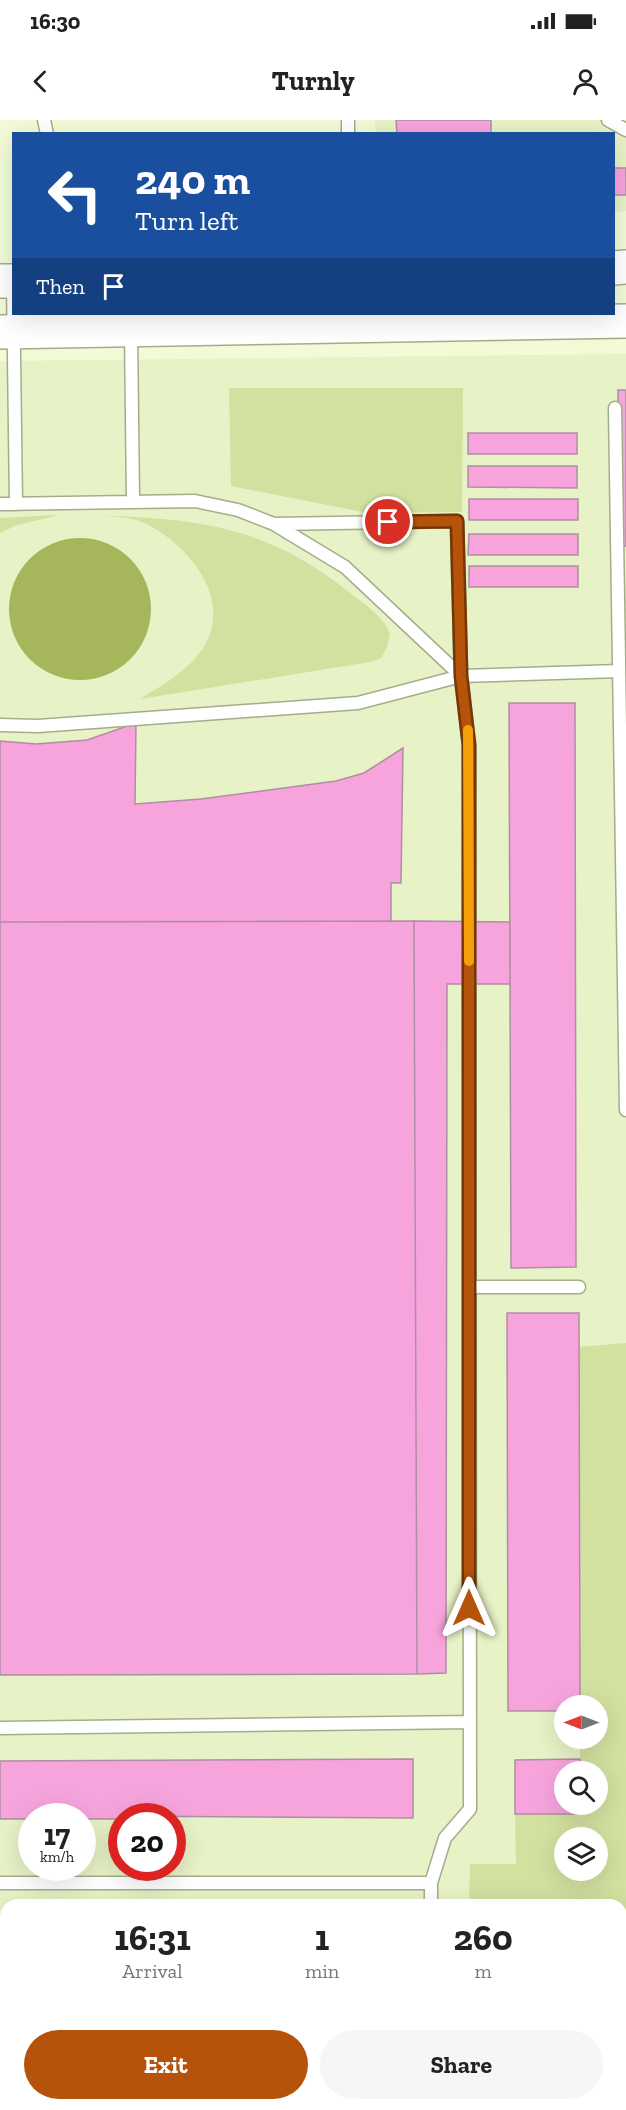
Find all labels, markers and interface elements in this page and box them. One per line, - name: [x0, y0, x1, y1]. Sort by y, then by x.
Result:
- text: 16:30: [30, 8, 81, 35]
- icon: back: [24, 65, 57, 98]
- text: Turnly: [272, 65, 354, 97]
- icon: person: [569, 65, 602, 98]
- text: 240 m: [135, 154, 250, 205]
- icon: left: [36, 156, 114, 234]
- text: Turn left: [135, 205, 238, 237]
- icon: arrive: [97, 270, 130, 303]
- text: Then: [36, 273, 85, 300]
- pin: [362, 496, 413, 547]
- icon: arrive: [371, 505, 404, 538]
- position arrow: [437, 1576, 501, 1640]
- north arrow: [554, 1695, 608, 1749]
- map controls: [554, 1695, 608, 1881]
- button: search: [554, 1761, 608, 1815]
- speed limit sign: 20: [108, 1803, 186, 1881]
- text: 17: [44, 1817, 70, 1853]
- button: layers: [554, 1827, 608, 1881]
- text: km/h: [40, 1848, 74, 1866]
- text: 16:31: [114, 1916, 191, 1959]
- text: 1: [315, 1916, 329, 1959]
- text: 260: [453, 1916, 513, 1959]
- text: Arrival: [122, 1959, 183, 1983]
- text: min: [305, 1959, 339, 1983]
- text: m: [474, 1959, 492, 1983]
- button: Exit: [24, 2030, 308, 2099]
- button: Share: [320, 2030, 603, 2099]

